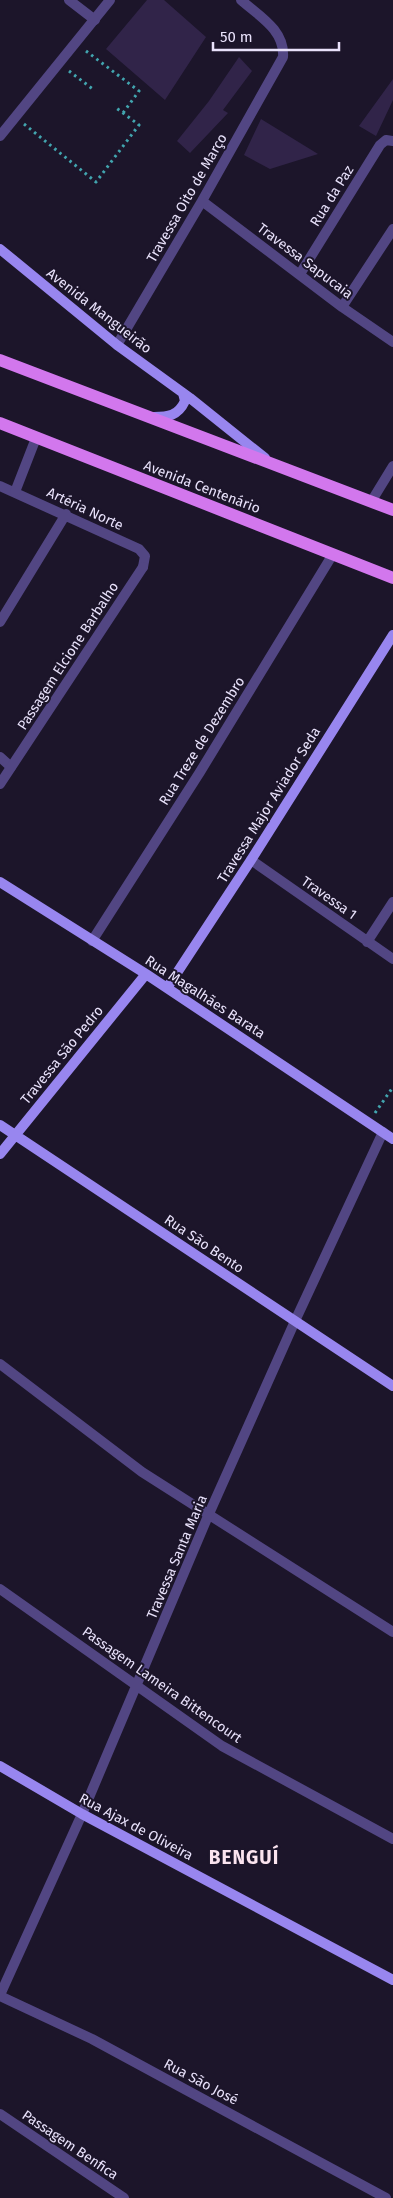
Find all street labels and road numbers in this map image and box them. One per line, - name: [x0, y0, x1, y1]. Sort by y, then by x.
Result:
- street label: Travessa Oito de Março: [143, 131, 231, 265]
- street label: Rua da Paz: [307, 162, 357, 230]
- street label: Travessa Sapucaia: [254, 220, 356, 302]
- street label: Avenida Mangueirão: [43, 265, 155, 357]
- street label: Avenida Centenário: [141, 457, 263, 517]
- street label: Artéria Norte: [44, 484, 126, 534]
- street label: Passagem Elcione Barbalho: [14, 579, 122, 733]
- street label: Rua Treze de Dezembro: [156, 674, 248, 808]
- street label: Travessa Major Aviador Seda: [214, 724, 324, 886]
- street label: Travessa 1: [298, 873, 360, 923]
- street label: Rua Magalhães Barata: [142, 952, 268, 1042]
- street label: Travessa São Pedro: [17, 1002, 107, 1108]
- street label: Rua São Bento: [161, 1211, 247, 1277]
- street label: Travessa Santa Maria: [143, 1492, 211, 1622]
- street label: Passagem Lameira Bittencourt: [79, 1623, 246, 1747]
- street label: Rua Ajax de Oliveira: [76, 1790, 196, 1864]
- street label: Rua São José: [161, 2055, 241, 2109]
- street label: Passagem Benfica: [19, 2107, 121, 2183]

